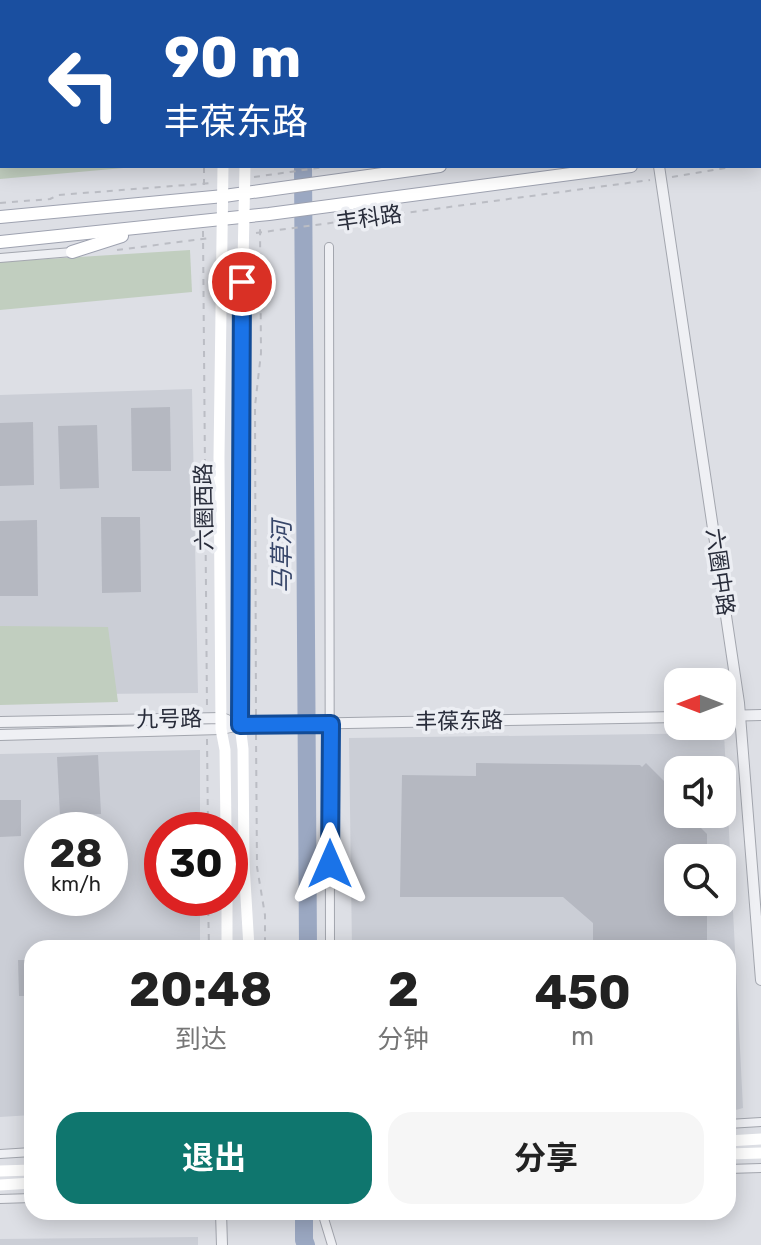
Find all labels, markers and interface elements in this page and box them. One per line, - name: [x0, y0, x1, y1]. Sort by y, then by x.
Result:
- text: 90 m: [164, 25, 301, 91]
- icon: left: [32, 32, 136, 136]
- text: 丰葆东路: [164, 100, 308, 143]
- street label: 丰科路: [334, 200, 404, 236]
- pin: [208, 248, 276, 316]
- icon: arrive: [220, 260, 264, 304]
- street label: 六圈西路: [190, 463, 218, 551]
- water label: 马草河: [268, 517, 296, 593]
- street label: 六圈中路: [701, 527, 739, 617]
- north arrow: [664, 668, 736, 740]
- map controls: [664, 668, 736, 916]
- street label: 九号路: [136, 705, 202, 733]
- street label: 丰葆东路: [415, 707, 503, 735]
- button: sound: [664, 756, 736, 828]
- speed limit sign: 30: [144, 812, 248, 916]
- position arrow: [288, 822, 372, 906]
- text: 28: [49, 830, 103, 877]
- button: search: [664, 844, 736, 916]
- text: km/h: [51, 872, 101, 896]
- text: 20:48: [129, 961, 272, 1018]
- text: 2: [388, 961, 419, 1018]
- text: 450: [534, 964, 631, 1021]
- text: m: [571, 1021, 594, 1052]
- text: 到达: [175, 1024, 227, 1055]
- text: 分钟: [377, 1024, 429, 1055]
- button: 退出: [56, 1112, 372, 1204]
- button: 分享: [388, 1112, 704, 1204]

